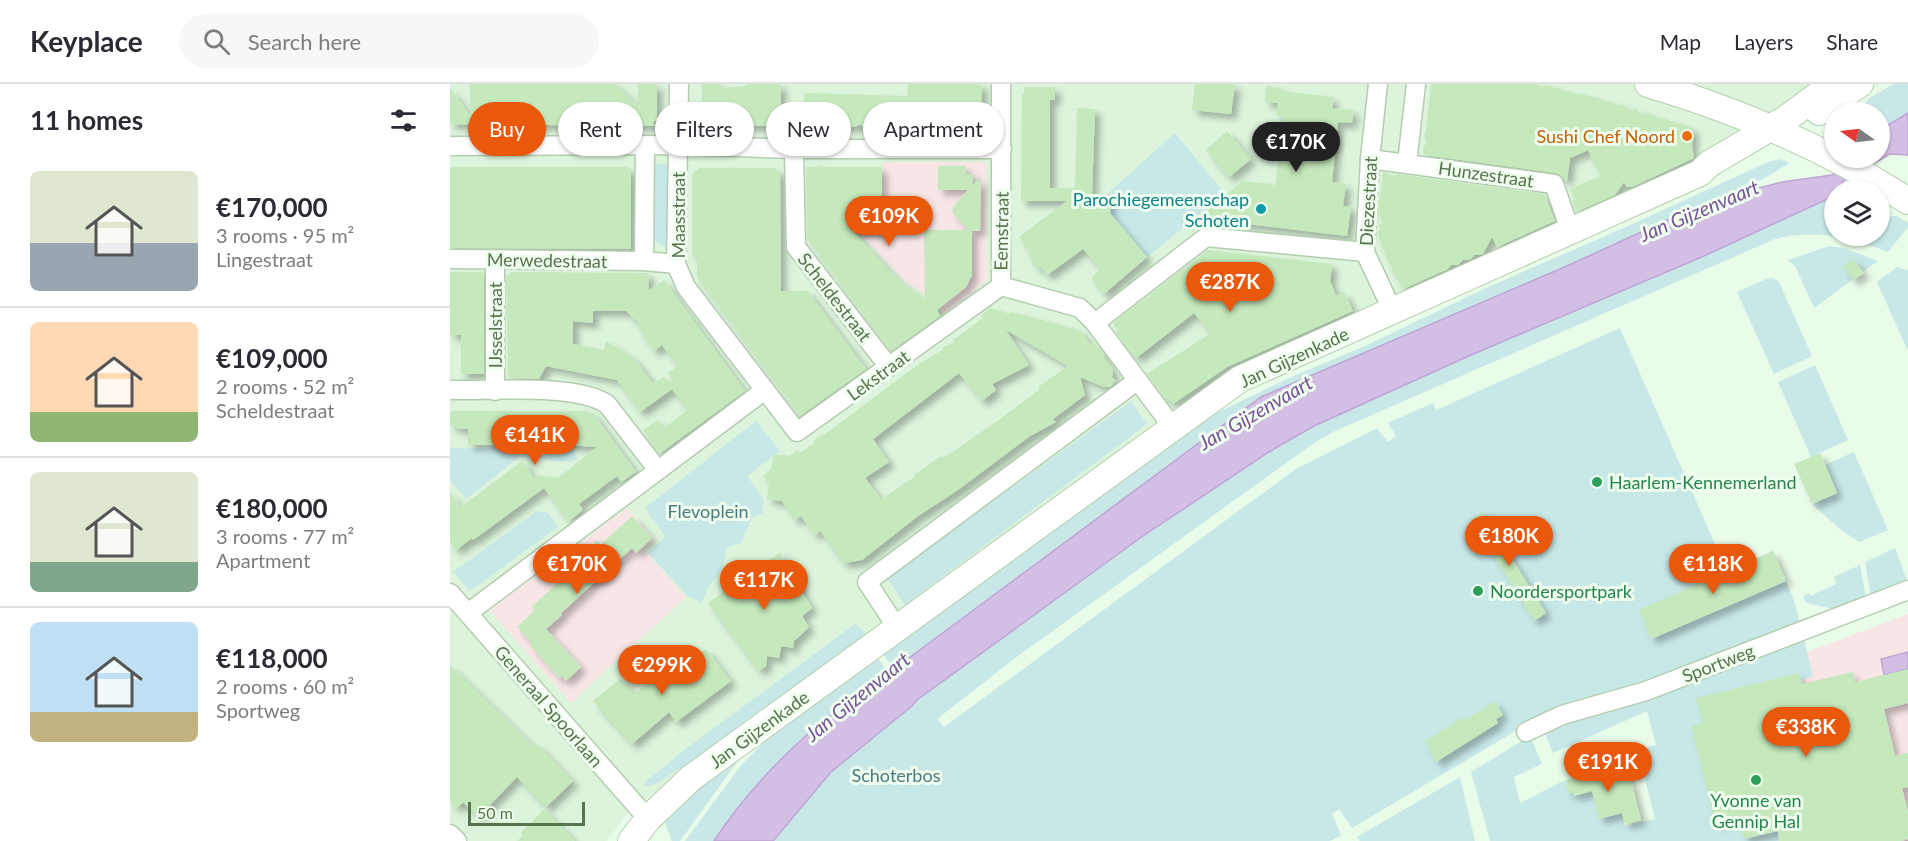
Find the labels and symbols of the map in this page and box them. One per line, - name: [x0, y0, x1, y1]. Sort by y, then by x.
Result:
- north arrow: [1824, 102, 1890, 168]
- pin: €170K: [1254, 122, 1338, 173]
- place label: Sushi Chef Noord: [1536, 125, 1675, 147]
- marker: Sushi Chef Noord: [1680, 129, 1694, 143]
- street label: Diezestraat: [1355, 155, 1381, 246]
- street label: Hunzestraat: [1437, 156, 1536, 192]
- street label: Maasstraat: [667, 171, 689, 259]
- water label: Jan Gijzenvaart: [1635, 174, 1762, 246]
- place label: Parochiegemeenschap Schoten: [1073, 188, 1249, 231]
- street label: Eemstraat: [989, 191, 1013, 271]
- pin: €109K: [847, 196, 931, 247]
- marker: Parochiegemeenschap Schoten: [1254, 202, 1268, 216]
- street label: Merwedestraat: [487, 248, 608, 272]
- street label: Scheldestraat: [794, 248, 877, 346]
- pin: €287K: [1188, 262, 1272, 313]
- street label: IJsselstraat: [484, 281, 506, 368]
- street label: Jan Gijzenkade: [1236, 322, 1352, 392]
- street label: Lekstraat: [842, 345, 914, 405]
- water label: Jan Gijzenvaart: [1193, 370, 1316, 455]
- pin: €141K: [493, 415, 577, 466]
- place label: Haarlem-Kennemerland: [1609, 471, 1797, 493]
- marker: Haarlem-Kennemerland: [1590, 475, 1604, 489]
- park label: Flevoplein: [667, 500, 749, 522]
- pin: €180K: [1467, 516, 1551, 567]
- pin: €170K: [535, 544, 619, 595]
- pin: €118K: [1671, 544, 1755, 595]
- pin: €117K: [722, 560, 806, 611]
- place label: Noordersportpark: [1490, 580, 1633, 602]
- marker: Noordersportpark: [1471, 584, 1485, 598]
- street label: Sportweg: [1679, 639, 1757, 687]
- street label: Generaal Spoorlaan: [490, 641, 608, 771]
- pin: €299K: [620, 645, 704, 696]
- water label: Jan Gijzenvaart: [799, 647, 914, 746]
- street label: Jan Gijzenkade: [705, 685, 813, 773]
- pin: €338K: [1764, 707, 1848, 758]
- pin: €191K: [1566, 742, 1650, 793]
- park label: Schoterbos: [852, 764, 941, 786]
- marker: Yvonne van Gennip Hal: [1749, 773, 1763, 787]
- place label: Yvonne van Gennip Hal: [1710, 789, 1802, 832]
- scale bar: [468, 799, 585, 826]

